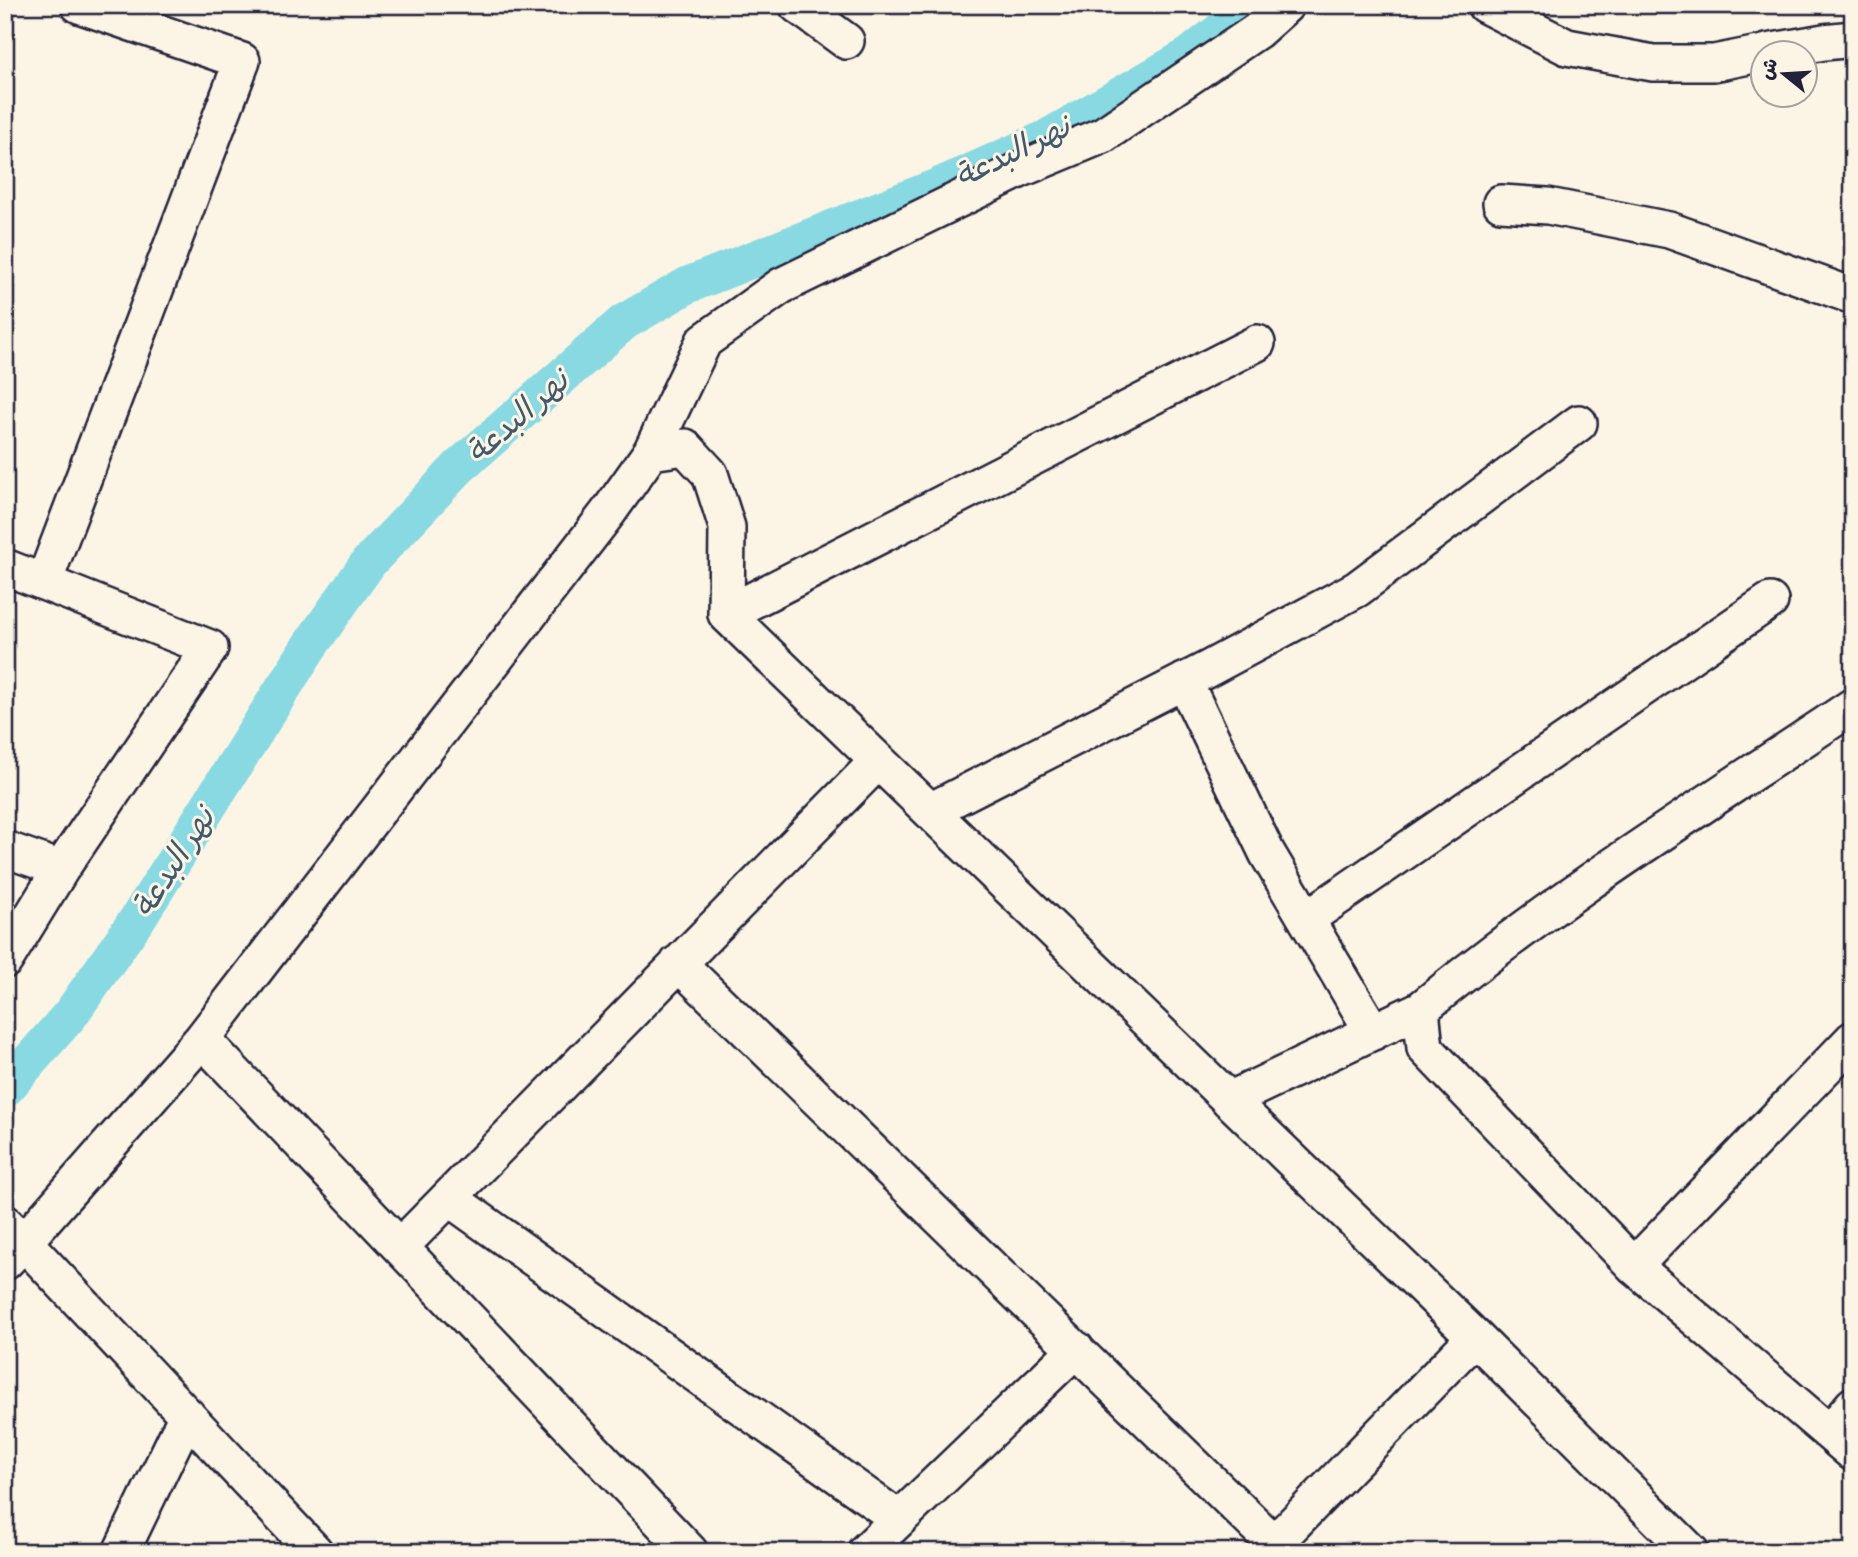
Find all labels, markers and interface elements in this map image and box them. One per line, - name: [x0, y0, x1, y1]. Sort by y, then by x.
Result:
- north arrow: [1750, 38, 1820, 108]
- text: ش: [1754, 55, 1783, 82]
- water label: نهر البدعة: [948, 105, 1080, 196]
- water label: نهر البدعة: [458, 359, 579, 472]
- water label: نهر البدعة: [123, 797, 225, 925]

